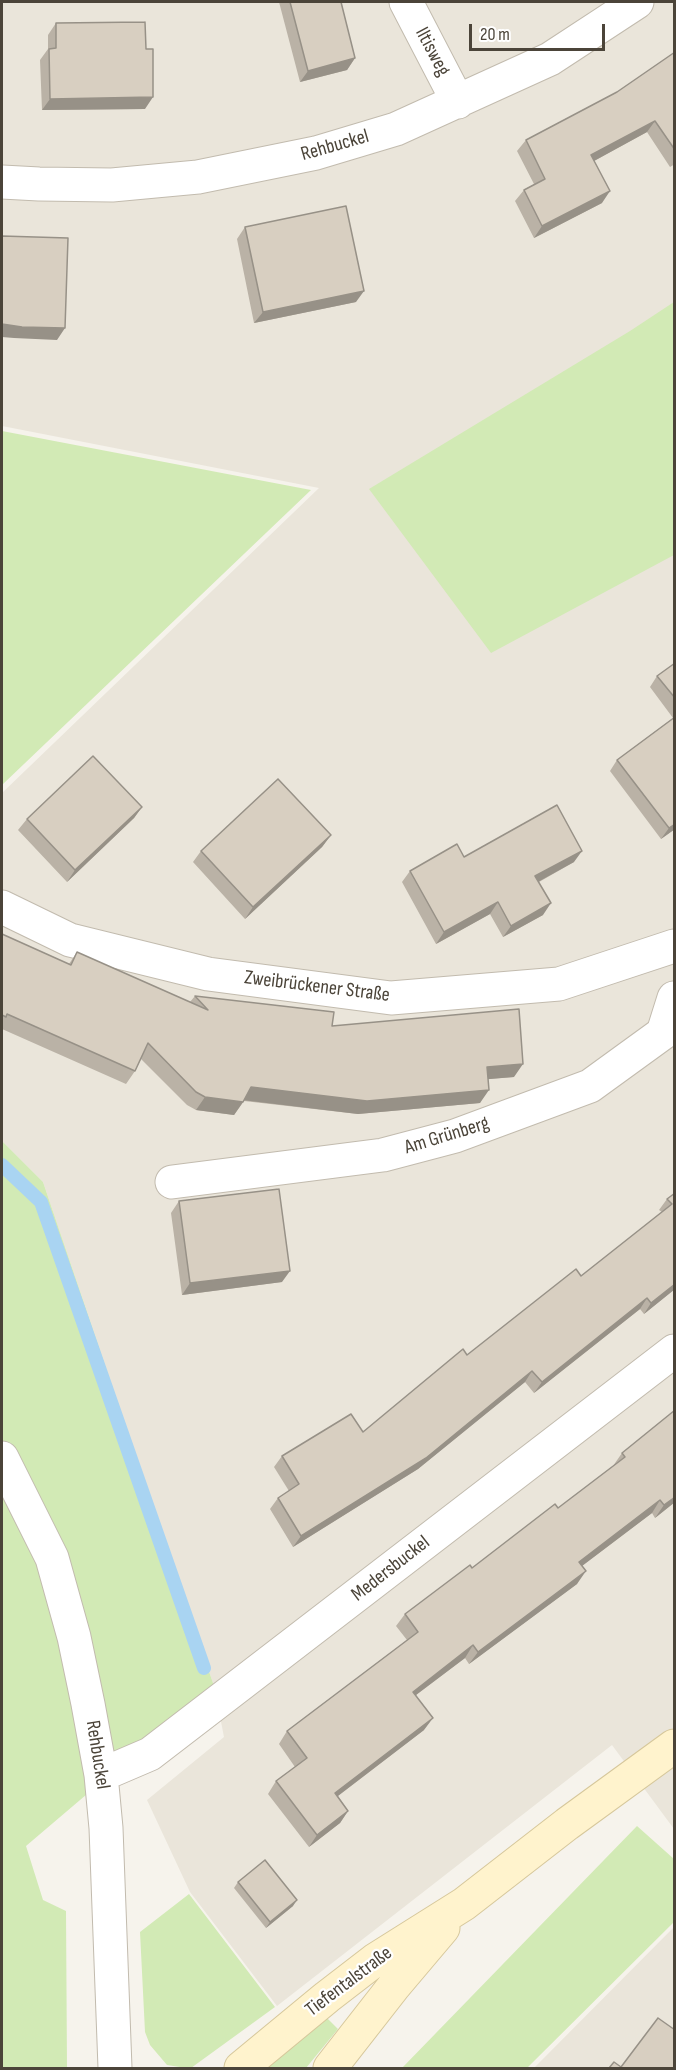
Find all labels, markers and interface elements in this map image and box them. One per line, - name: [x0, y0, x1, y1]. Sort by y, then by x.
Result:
- scale bar: [472, 12, 608, 50]
- street label: Iltisweg: [409, 23, 455, 81]
- text: 20 m: [480, 24, 510, 45]
- street label: Rehbuckel: [298, 125, 372, 167]
- street label: Zweibrückener Straße: [243, 966, 391, 1008]
- street label: Am Grünberg: [402, 1112, 492, 1160]
- street label: Medersbuckel: [347, 1531, 435, 1607]
- street label: Rehbuckel: [80, 1719, 114, 1791]
- street label: Tiefentalstraße: [301, 1942, 397, 2022]

